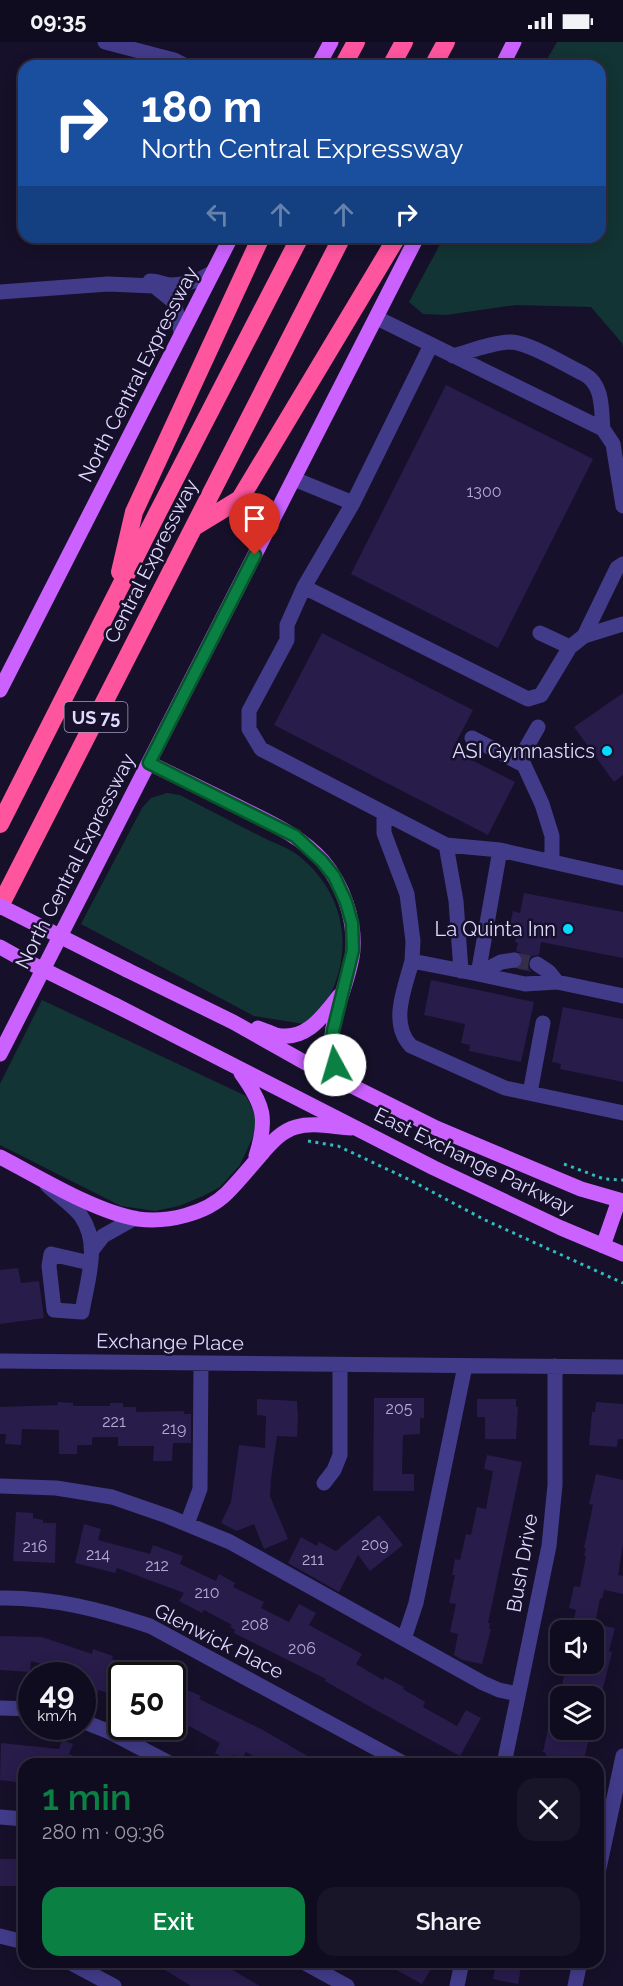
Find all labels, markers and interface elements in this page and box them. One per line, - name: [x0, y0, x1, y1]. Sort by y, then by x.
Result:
- text: 09:35: [30, 8, 86, 34]
- text: 180 m: [141, 83, 262, 132]
- icon: right: [42, 84, 120, 162]
- text: North Central Expressway: [141, 133, 463, 164]
- icon: left: [201, 198, 234, 231]
- icon: ahead: [264, 198, 297, 231]
- icon: ahead: [327, 198, 360, 231]
- icon: right: [390, 198, 423, 231]
- street label: North Central Expressway: [73, 262, 203, 486]
- street label: Central Expressway: [99, 475, 203, 647]
- house number: 1300: [467, 482, 501, 501]
- pin: [229, 493, 280, 555]
- icon: arrive: [238, 502, 271, 535]
- road number: US 75: [64, 702, 128, 732]
- place label: ASI Gymnastics: [452, 739, 595, 763]
- marker: ASI Gymnastics: [600, 744, 614, 758]
- street label: North Central Expressway: [10, 749, 140, 973]
- place label: La Quinta Inn: [435, 917, 556, 941]
- marker: La Quinta Inn: [561, 922, 575, 936]
- position arrow: [303, 1033, 367, 1097]
- street label: East Exchange Parkway: [370, 1102, 578, 1220]
- street label: Exchange Place: [96, 1329, 244, 1355]
- house number: 205: [386, 1399, 413, 1418]
- house number: 221: [102, 1412, 126, 1431]
- house number: 219: [162, 1419, 186, 1438]
- street label: Bush Drive: [502, 1512, 542, 1614]
- house number: 209: [361, 1535, 389, 1554]
- house number: 216: [23, 1537, 47, 1556]
- house number: 214: [86, 1545, 110, 1564]
- house number: 211: [302, 1550, 324, 1569]
- house number: 212: [145, 1556, 169, 1575]
- house number: 210: [195, 1583, 219, 1602]
- street label: Glenwick Place: [150, 1598, 288, 1684]
- house number: 208: [241, 1615, 269, 1634]
- map controls: [550, 1620, 604, 1740]
- button: sound: [550, 1620, 604, 1674]
- house number: 206: [288, 1639, 316, 1658]
- speed limit sign: 50: [108, 1662, 186, 1740]
- text: 49: [40, 1676, 74, 1711]
- button: layers: [550, 1686, 604, 1740]
- text: km/h: [37, 1707, 77, 1725]
- text: 1 min: [42, 1776, 131, 1818]
- button: close: [517, 1778, 580, 1841]
- text: 280 m · 09:36: [42, 1820, 164, 1844]
- button: Exit: [42, 1887, 305, 1956]
- button: Share: [317, 1887, 580, 1956]

